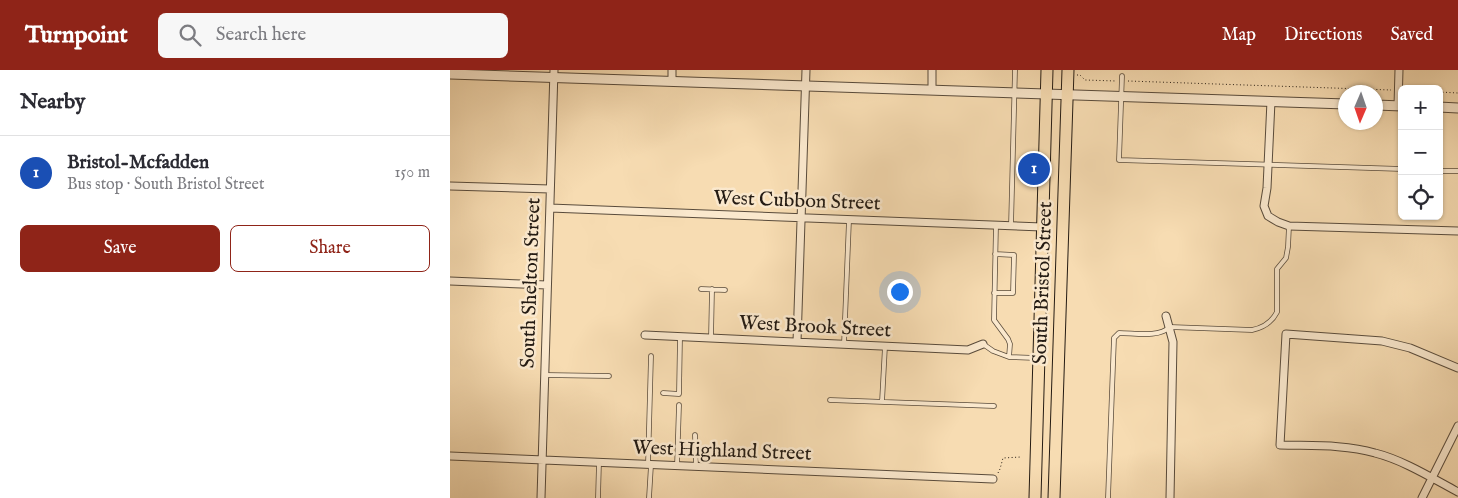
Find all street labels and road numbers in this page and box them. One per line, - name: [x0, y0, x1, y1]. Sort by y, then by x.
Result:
- street label: West Cubbon Street: [713, 186, 881, 216]
- street label: South Shelton Street: [516, 197, 546, 369]
- street label: South Bristol Street: [1028, 201, 1058, 365]
- street label: West Brook Street: [738, 311, 892, 343]
- street label: West Highland Street: [632, 435, 812, 467]

